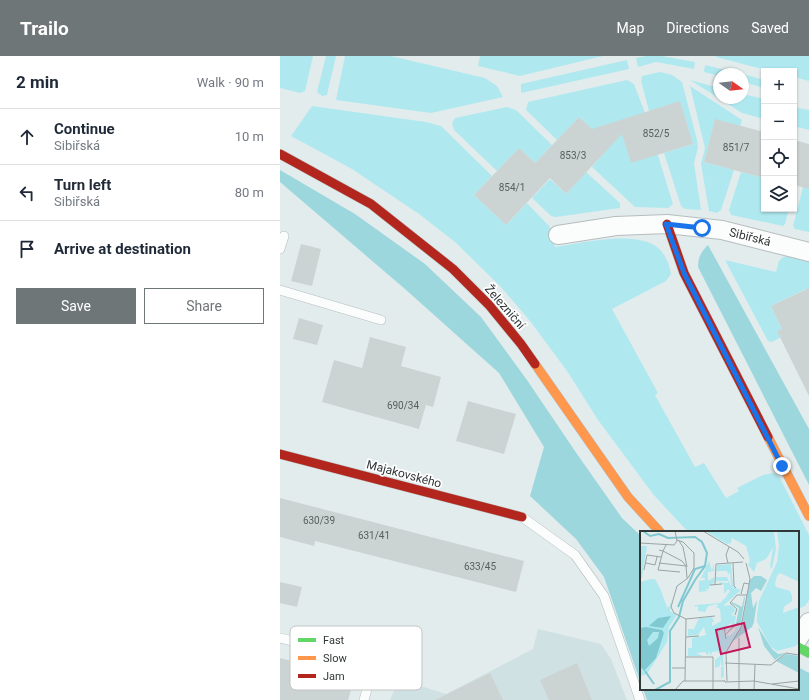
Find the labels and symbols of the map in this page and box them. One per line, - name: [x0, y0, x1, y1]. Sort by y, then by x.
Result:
- north arrow: [713, 68, 749, 104]
- house number: 852/5: [643, 128, 670, 139]
- house number: 851/7: [723, 142, 750, 153]
- house number: 853/3: [560, 150, 586, 161]
- house number: 854/1: [499, 182, 525, 193]
- route start: [693, 219, 711, 237]
- street label: Sibiřská: [728, 225, 772, 249]
- street label: Železniční: [482, 281, 529, 333]
- house number: 690/34: [387, 400, 419, 411]
- street label: Majakovského: [365, 457, 443, 491]
- route end: [773, 457, 791, 475]
- house number: 630/39: [303, 515, 335, 526]
- house number: 631/41: [358, 530, 390, 541]
- inset map: [640, 531, 799, 690]
- house number: 633/45: [464, 561, 496, 572]
- legend: [290, 626, 422, 690]
- text: Fast: [323, 634, 345, 647]
- text: Slow: [323, 652, 347, 665]
- text: Jam: [323, 670, 345, 683]

